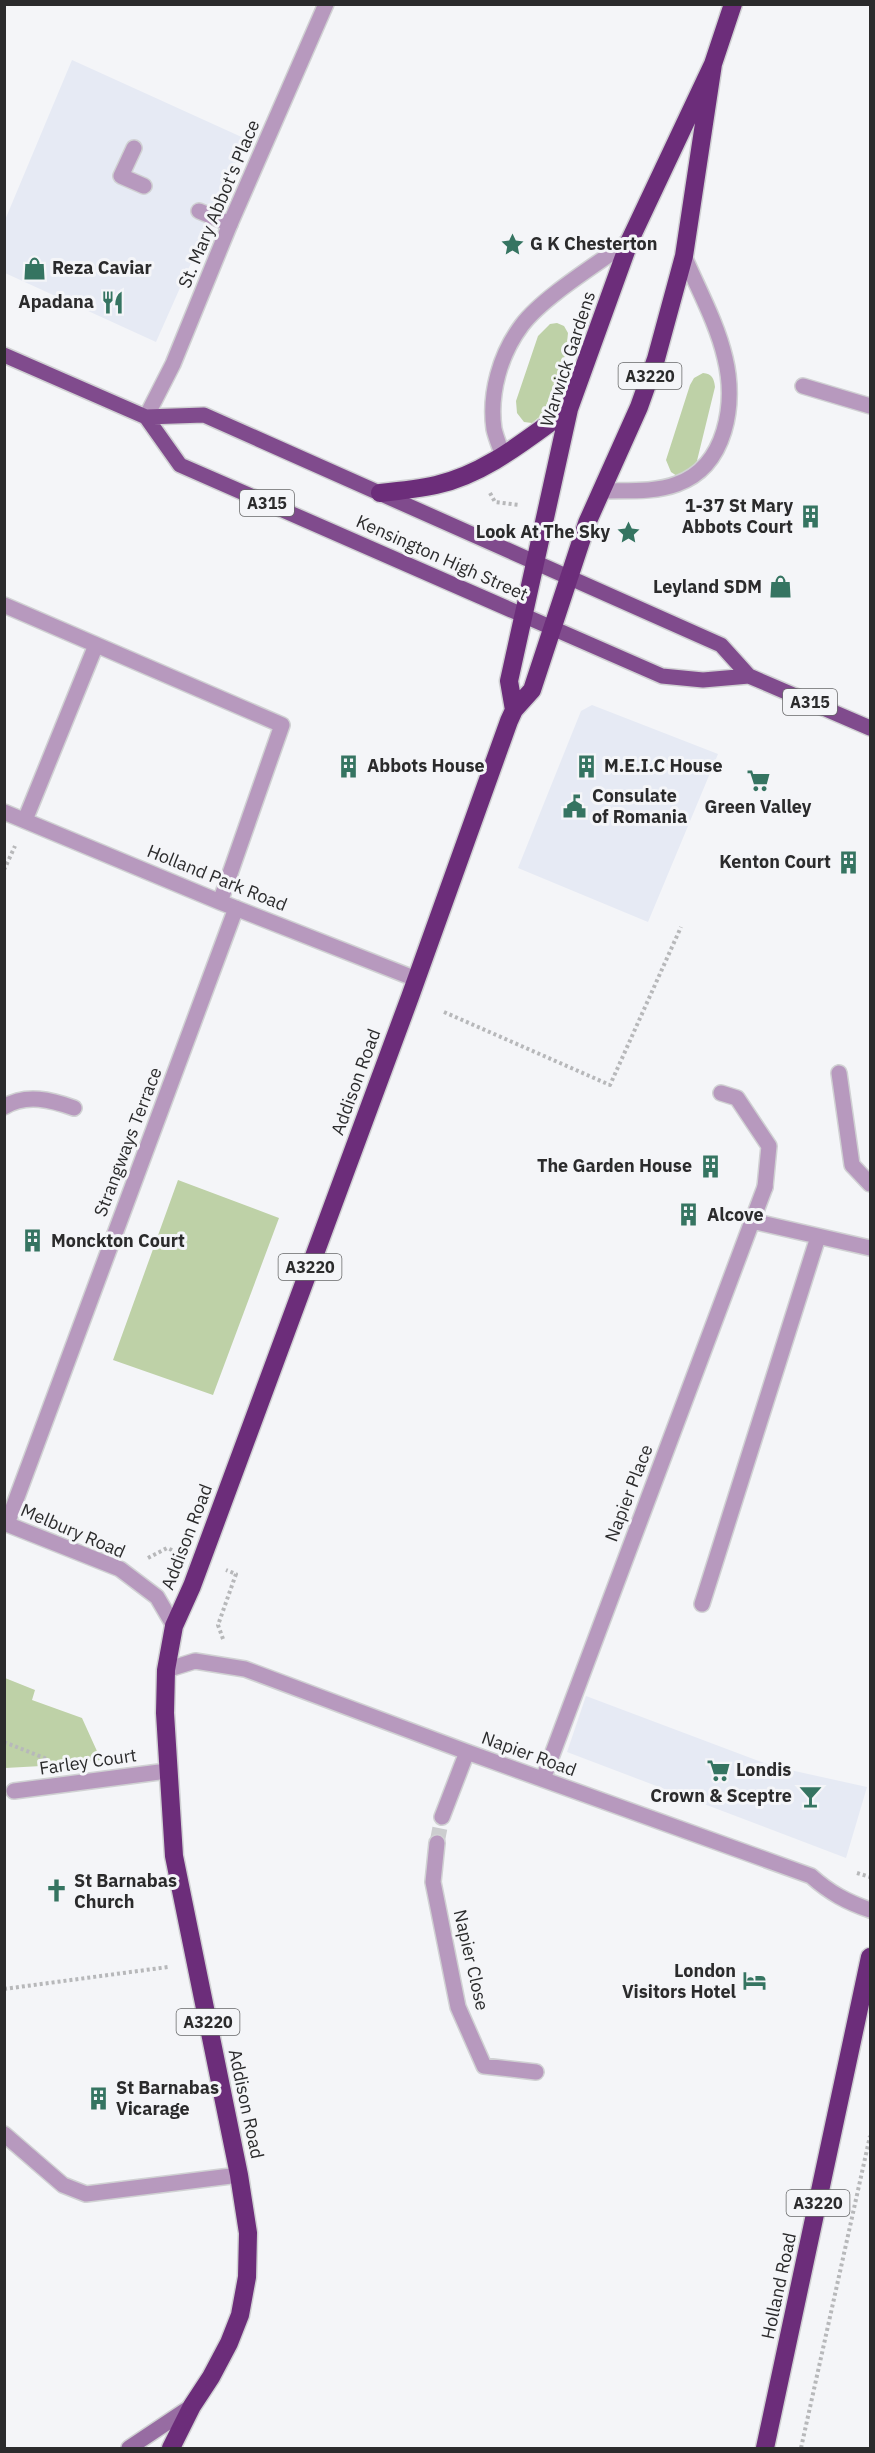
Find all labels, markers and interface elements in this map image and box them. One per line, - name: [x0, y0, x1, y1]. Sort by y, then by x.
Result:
- street label: St. Mary Abbot's Place: [173, 116, 264, 291]
- place icon: G K Chesterton: [499, 231, 525, 257]
- place label: G K Chesterton: [530, 232, 657, 255]
- shop icon: Reza Caviar: [21, 255, 47, 281]
- place label: Reza Caviar: [52, 256, 152, 279]
- street label: Warwick Gardens: [535, 288, 600, 430]
- restaurant icon: Apadana: [99, 289, 125, 315]
- place label: Apadana: [18, 290, 94, 313]
- road number: A3220: [618, 363, 682, 389]
- road number: A315: [240, 490, 294, 516]
- place label: 1-37 St Mary Abbots Court: [682, 494, 793, 538]
- building icon: 1-37 St Mary Abbots Court: [798, 503, 824, 529]
- street label: Kensington High Street: [353, 509, 532, 606]
- place icon: Look At The Sky: [615, 519, 641, 545]
- place label: Look At The Sky: [476, 520, 610, 543]
- shop icon: Leyland SDM: [767, 574, 793, 600]
- place label: Leyland SDM: [653, 575, 762, 598]
- road number: A315: [783, 689, 837, 715]
- building icon: Abbots House: [336, 753, 362, 779]
- building icon: M.E.I.C House: [573, 753, 599, 779]
- place label: Abbots House: [367, 754, 485, 777]
- place label: M.E.I.C House: [604, 754, 723, 777]
- supermarket icon: Green Valley: [745, 768, 771, 794]
- place label: Consulate of Romania: [592, 784, 687, 828]
- public building icon: Consulate of Romania: [561, 793, 587, 819]
- place label: Green Valley: [705, 795, 812, 818]
- street label: Holland Park Road: [144, 839, 291, 916]
- building icon: Kenton Court: [836, 849, 862, 875]
- place label: Kenton Court: [719, 850, 831, 873]
- street label: Addison Road: [326, 1025, 385, 1138]
- street label: Strangways Terrace: [88, 1064, 167, 1220]
- building icon: The Garden House: [697, 1153, 723, 1179]
- place label: The Garden House: [537, 1154, 692, 1177]
- building icon: Alcove: [676, 1202, 702, 1228]
- place label: Alcove: [707, 1203, 764, 1226]
- building icon: Monckton Court: [20, 1228, 46, 1254]
- place label: Monckton Court: [51, 1229, 185, 1252]
- road number: A3220: [278, 1254, 342, 1280]
- street label: Napier Place: [599, 1441, 658, 1545]
- street label: Addison Road: [156, 1481, 217, 1593]
- street label: Melbury Road: [17, 1498, 129, 1563]
- street label: Napier Road: [479, 1726, 580, 1781]
- street label: Farley Court: [38, 1743, 138, 1780]
- supermarket icon: Londis: [705, 1757, 731, 1783]
- place label: Londis: [736, 1758, 791, 1781]
- bar icon: Crown & Sceptre: [797, 1783, 823, 1809]
- place label: Crown & Sceptre: [650, 1784, 792, 1807]
- place label: St Barnabas Church: [74, 1869, 177, 1913]
- church icon: St Barnabas Church: [43, 1878, 69, 1904]
- street label: Napier Close: [449, 1907, 494, 2013]
- place label: London Visitors Hotel: [622, 1959, 737, 2003]
- hotel icon: London Visitors Hotel: [741, 1968, 767, 1994]
- road number: A3220: [176, 2009, 240, 2035]
- street label: Addison Road: [224, 2047, 269, 2161]
- place label: St Barnabas Vicarage: [116, 2076, 219, 2120]
- building icon: St Barnabas Vicarage: [85, 2085, 111, 2111]
- road number: A3220: [786, 2190, 850, 2216]
- street label: Holland Road: [756, 2230, 801, 2341]

